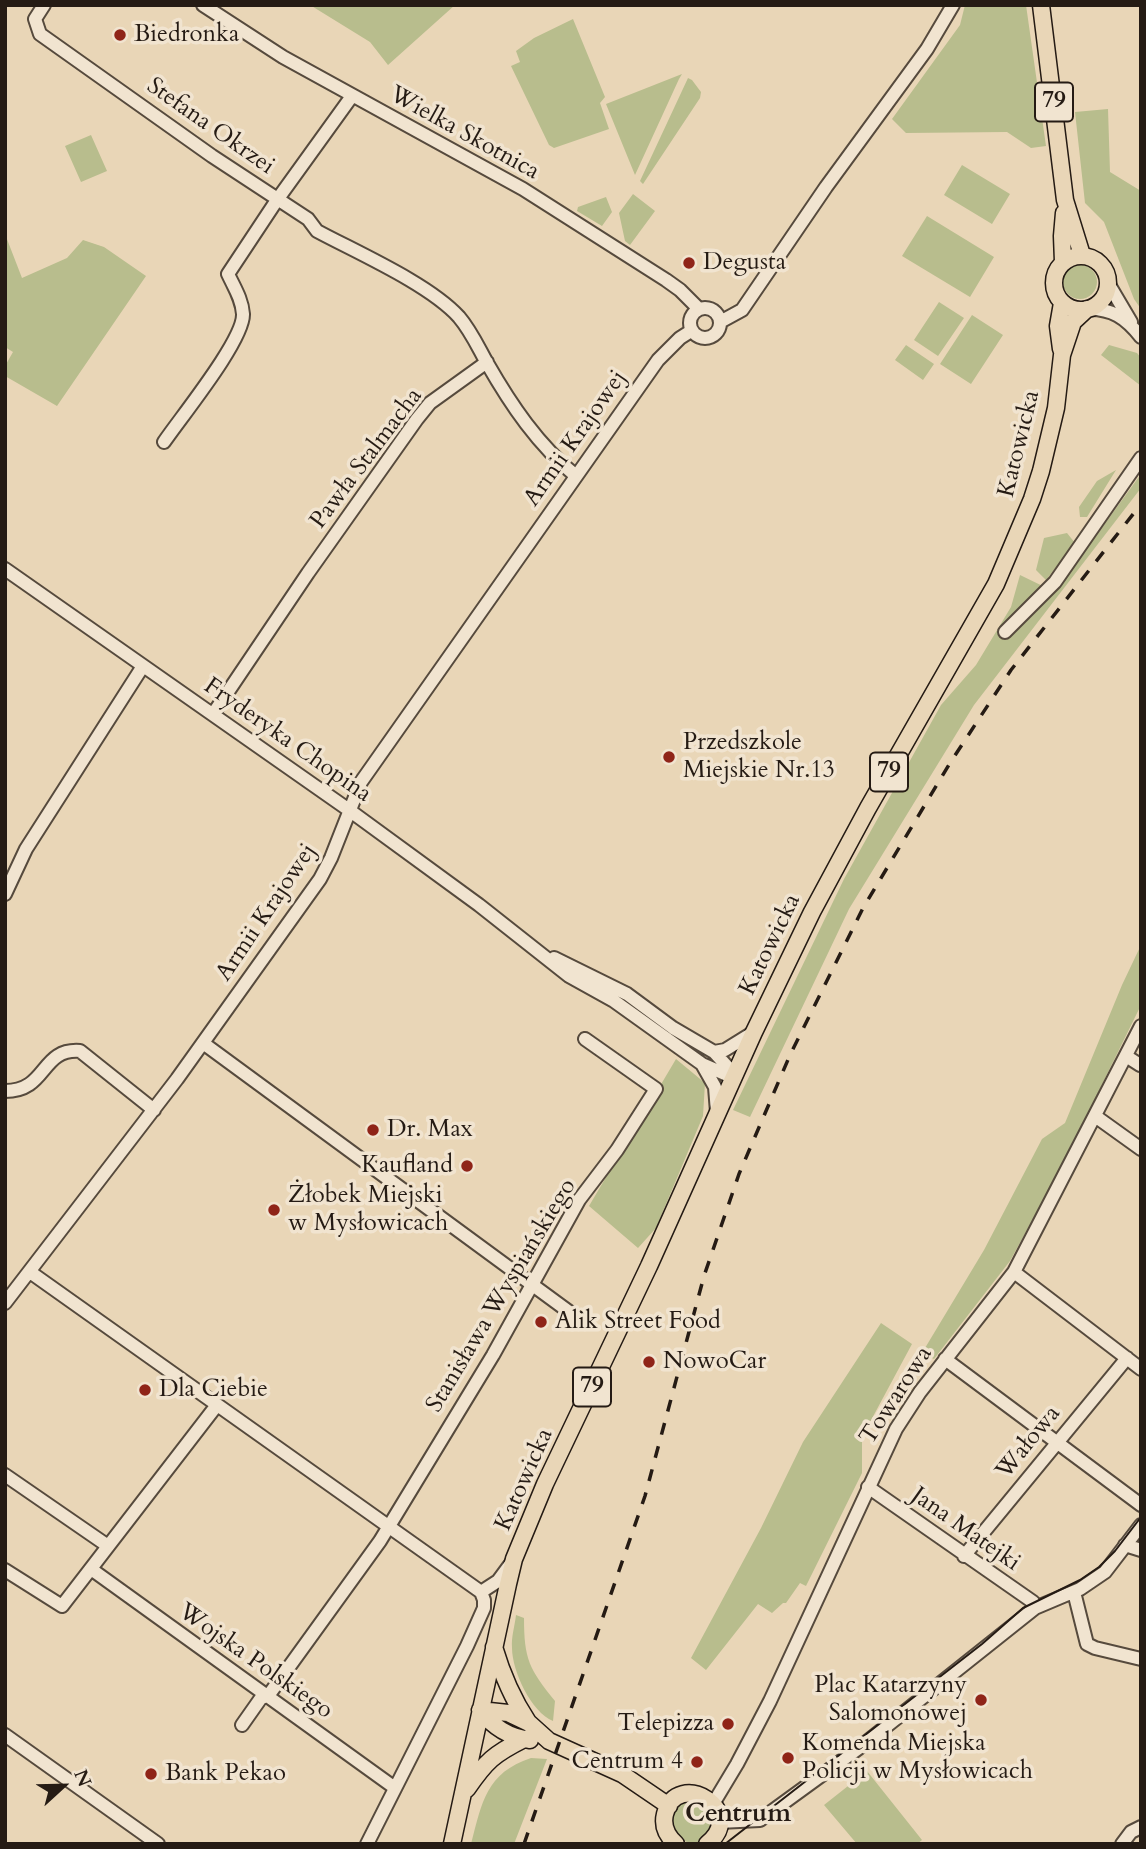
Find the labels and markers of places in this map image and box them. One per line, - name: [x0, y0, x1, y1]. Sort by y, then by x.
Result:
- place label: Biedronka: [134, 21, 239, 49]
- marker: Biedronka: [112, 27, 128, 43]
- place label: Degusta: [703, 249, 786, 277]
- marker: Degusta: [681, 255, 697, 271]
- place label: Przedszkole Miejskie Nr.13: [683, 729, 835, 785]
- marker: Przedszkole Miejskie Nr.13: [661, 749, 677, 765]
- place label: Dr. Max: [387, 1116, 473, 1144]
- marker: Dr. Max: [365, 1122, 381, 1138]
- place label: Kaufland: [361, 1152, 453, 1180]
- marker: Kaufland: [459, 1158, 475, 1174]
- place label: Żłobek Miejski w Mysłowicach: [288, 1182, 448, 1238]
- marker: Żłobek Miejski w Mysłowicach: [266, 1202, 282, 1218]
- place label: Alik Street Food: [555, 1308, 721, 1336]
- marker: Alik Street Food: [533, 1314, 549, 1330]
- place label: NowoCar: [663, 1348, 766, 1376]
- marker: NowoCar: [641, 1354, 657, 1370]
- place label: Dla Ciebie: [159, 1376, 268, 1404]
- marker: Dla Ciebie: [137, 1382, 153, 1398]
- place label: Plac Katarzyny Salomonowej: [814, 1672, 967, 1728]
- marker: Plac Katarzyny Salomonowej: [973, 1692, 989, 1708]
- place label: Telepizza: [617, 1710, 714, 1738]
- marker: Telepizza: [720, 1716, 736, 1732]
- place label: Komenda Miejska Policji w Mysłowicach: [802, 1730, 1033, 1786]
- place label: Centrum 4: [572, 1748, 683, 1776]
- marker: Komenda Miejska Policji w Mysłowicach: [780, 1750, 796, 1766]
- marker: Centrum 4: [689, 1754, 705, 1770]
- place label: Bank Pekao: [165, 1760, 286, 1788]
- marker: Bank Pekao: [143, 1766, 159, 1782]

